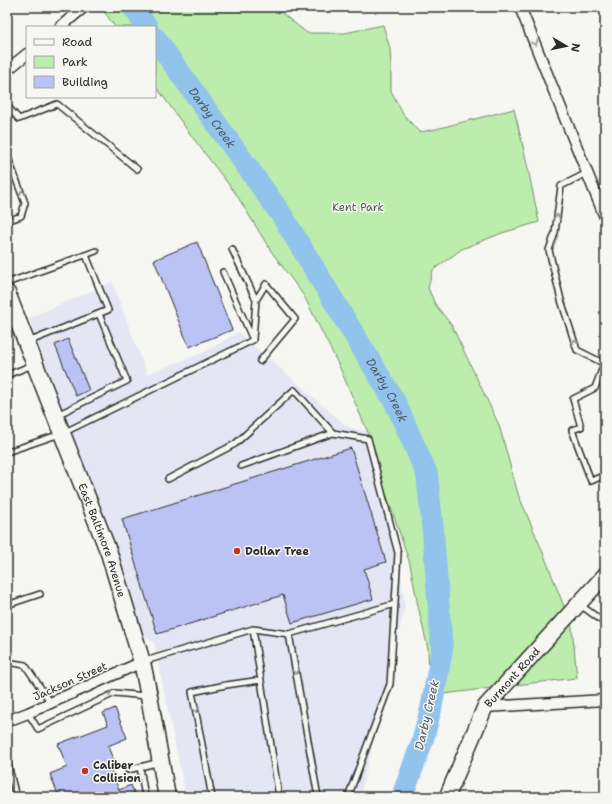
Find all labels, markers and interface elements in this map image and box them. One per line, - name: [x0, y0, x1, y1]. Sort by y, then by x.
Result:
- legend: [26, 26, 156, 98]
- north arrow: [546, 26, 586, 66]
- text: Road: [62, 34, 93, 50]
- one-way arrow: [530, 40, 538, 47]
- text: N: [567, 42, 583, 53]
- text: Park: [62, 54, 88, 70]
- text: Building: [62, 74, 108, 90]
- water label: Darby Creek: [185, 84, 239, 152]
- one-way arrow: [18, 190, 26, 197]
- park label: Kent Park: [332, 200, 384, 215]
- one-way arrow: [552, 214, 561, 220]
- one-way arrow: [571, 339, 579, 346]
- water label: Darby Creek: [362, 355, 411, 425]
- street label: East Baltimore Avenue: [74, 481, 129, 599]
- place label: Dollar Tree: [245, 544, 309, 559]
- marker: Dollar Tree: [232, 546, 242, 556]
- street label: Burmont Road: [481, 644, 544, 711]
- street label: Jackson Street: [31, 658, 110, 704]
- one-way arrow: [291, 669, 300, 675]
- water label: Darby Creek: [411, 678, 443, 752]
- one-way arrow: [107, 691, 114, 699]
- one-way arrow: [191, 707, 199, 713]
- place label: Caliber Collision: [93, 758, 142, 786]
- marker: Caliber Collision: [80, 766, 90, 776]

